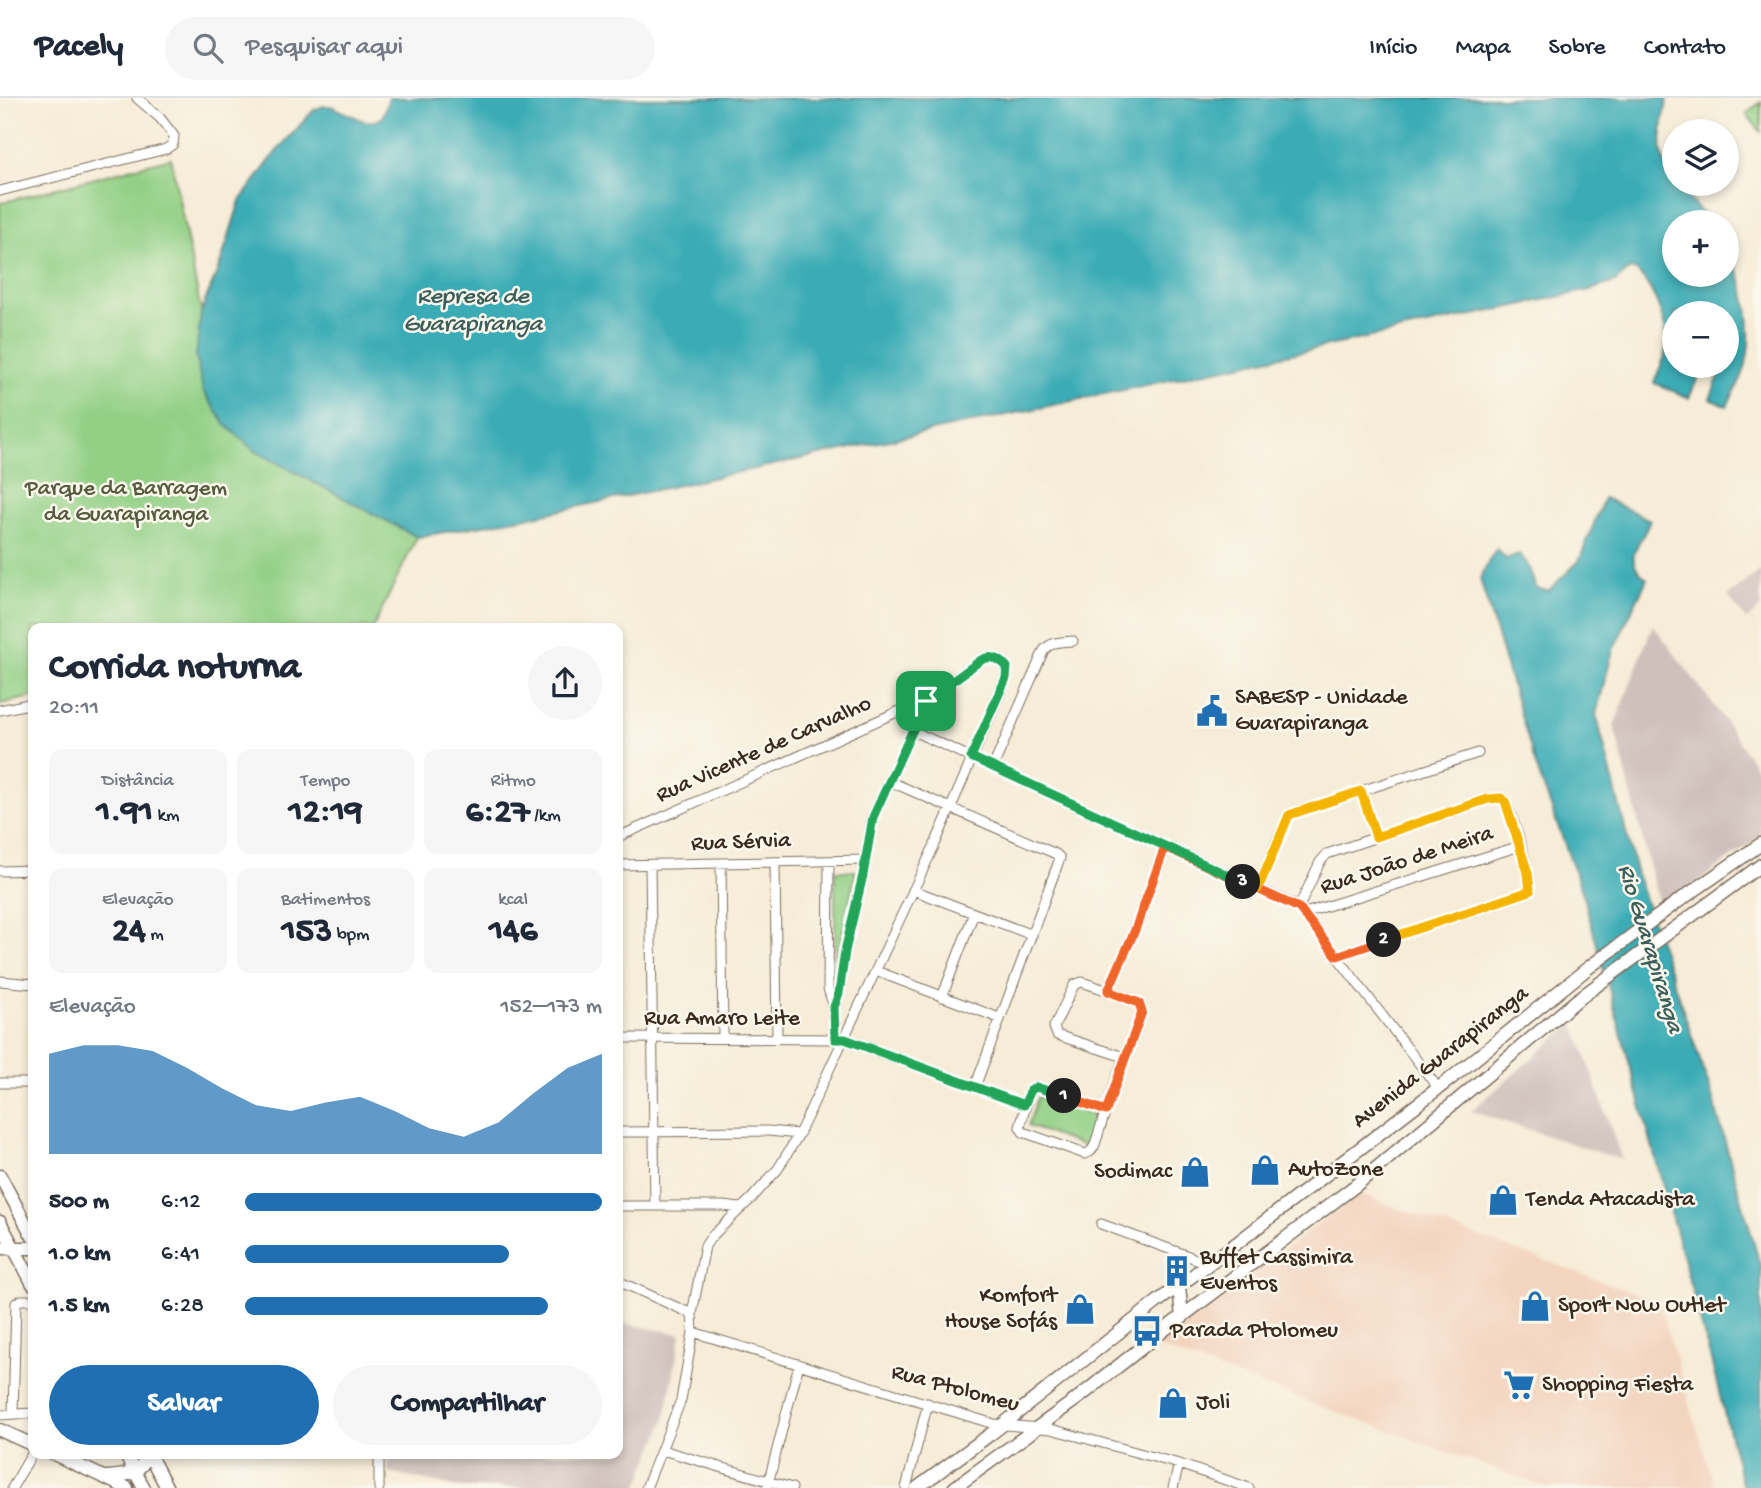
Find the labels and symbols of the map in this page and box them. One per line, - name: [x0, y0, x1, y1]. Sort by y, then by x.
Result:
- water label: Represa de Guarapiranga: [404, 283, 544, 340]
- park label: Parque da Barragem da Guarapiranga: [24, 476, 227, 529]
- pin: [896, 671, 956, 731]
- place label: SABESP - Unidade Guarapiranga: [1235, 685, 1409, 738]
- street label: Rua Vicente de Carvalho: [652, 690, 876, 810]
- public building icon: SABESP - Unidade Guarapiranga: [1195, 694, 1229, 728]
- street label: Rua João de Meira: [1317, 820, 1498, 902]
- street label: Rua Sérvia: [691, 828, 792, 858]
- water label: Rio Guarapiranga: [1610, 861, 1689, 1038]
- pin: 3: [1226, 864, 1260, 900]
- pin: 2: [1366, 922, 1402, 958]
- street label: Avenida Guarapiranga: [1348, 980, 1535, 1135]
- street label: Rua Amaro Leite: [644, 1006, 801, 1033]
- pin: 1: [1046, 1079, 1082, 1114]
- shop icon: AutoZone: [1248, 1153, 1282, 1187]
- shop icon: Sodimac: [1178, 1155, 1212, 1189]
- place label: AutoZone: [1288, 1157, 1384, 1184]
- place label: Sodimac: [1094, 1159, 1173, 1186]
- shop icon: Tenda Atacadista: [1486, 1183, 1520, 1217]
- place label: Tenda Atacadista: [1524, 1187, 1696, 1214]
- place label: Buffet Cassimira Eventos: [1199, 1245, 1354, 1298]
- building icon: Buffet Cassimira Eventos: [1160, 1254, 1194, 1288]
- place label: Komfort House Sofás: [944, 1283, 1059, 1336]
- shop icon: Sport Now Outlet: [1518, 1289, 1552, 1323]
- shop icon: Komfort House Sofás: [1063, 1292, 1097, 1326]
- place label: Sport Now Outlet: [1558, 1293, 1727, 1320]
- bus stop icon: Parada Ptolomeu: [1130, 1314, 1164, 1348]
- place label: Parada Ptolomeu: [1169, 1318, 1338, 1345]
- street label: Rua Ptolomeu: [888, 1359, 1022, 1419]
- supermarket icon: Shopping Fiesta: [1502, 1368, 1536, 1402]
- place label: Shopping Fiesta: [1542, 1372, 1695, 1399]
- shop icon: Joli: [1156, 1386, 1190, 1420]
- place label: Joli: [1196, 1390, 1230, 1417]

